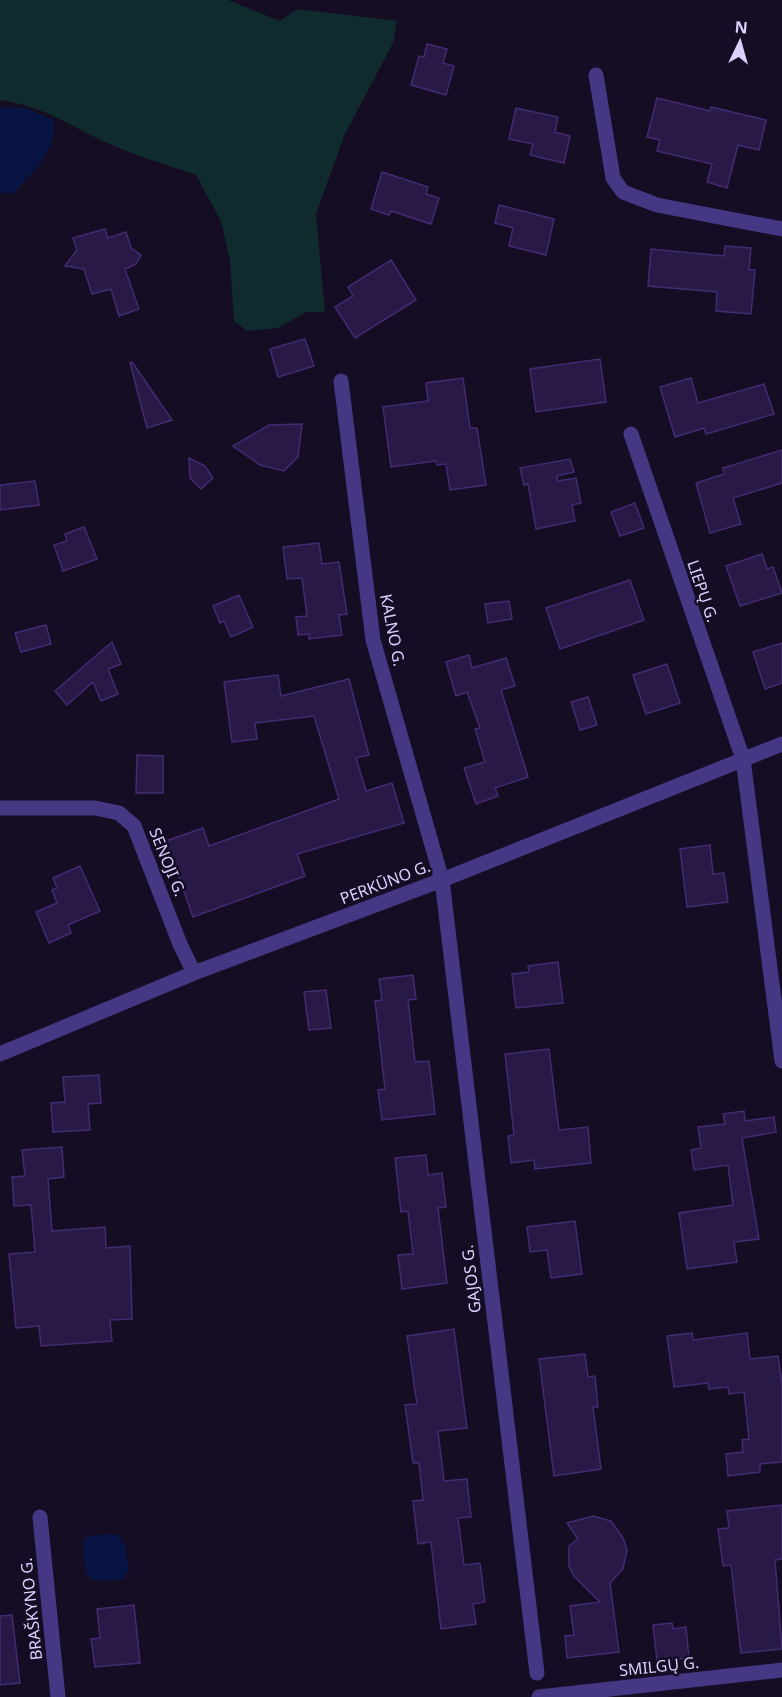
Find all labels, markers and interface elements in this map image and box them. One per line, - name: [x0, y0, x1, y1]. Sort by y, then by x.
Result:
- north arrow: [710, 12, 770, 72]
- text: N: [734, 16, 749, 39]
- street label: LIEPŲ G.: [682, 557, 724, 625]
- street label: KALNO G.: [375, 592, 411, 668]
- street label: SENOJI G.: [144, 824, 192, 900]
- street label: PERKŪNO G.: [337, 855, 433, 909]
- street label: GAJOS G.: [456, 1244, 486, 1314]
- street label: BRAŠKYNO G.: [15, 1557, 47, 1661]
- street label: SMILGŲ G.: [618, 1651, 700, 1681]

